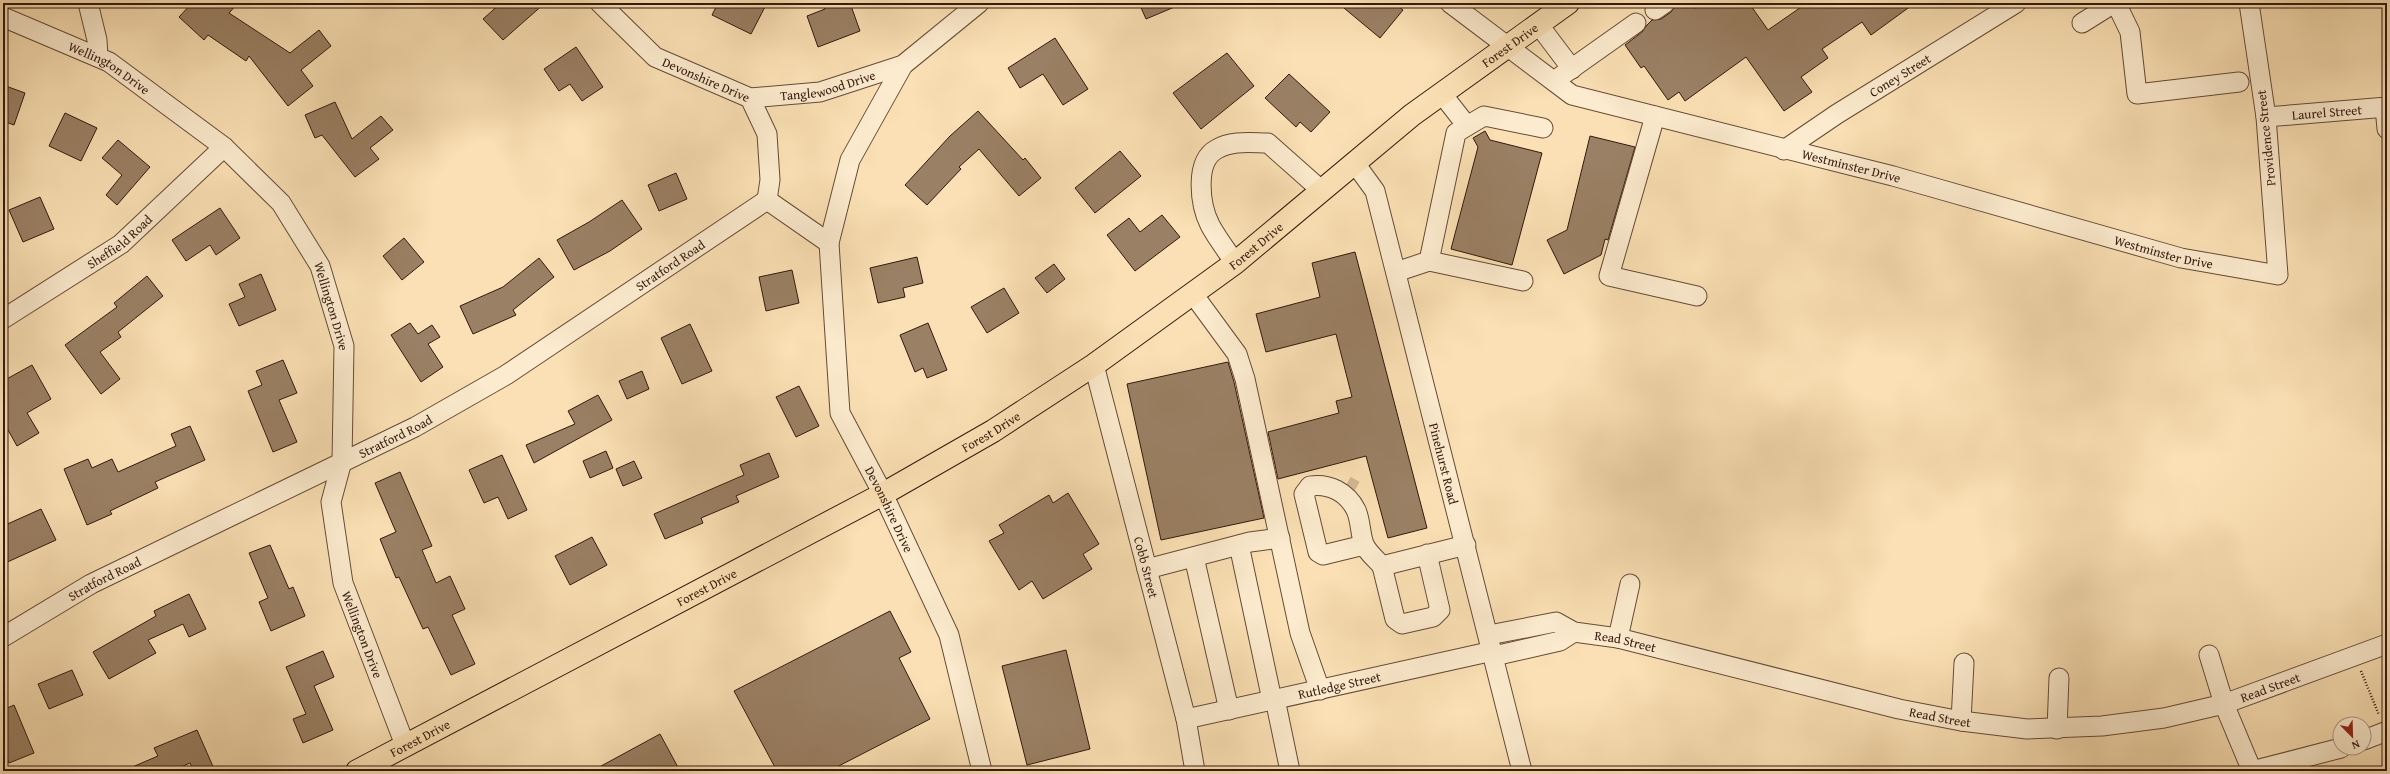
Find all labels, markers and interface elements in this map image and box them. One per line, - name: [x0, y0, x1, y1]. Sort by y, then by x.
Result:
- street label: Forest Drive: [1478, 18, 1542, 72]
- street label: Wellington Drive: [66, 36, 154, 99]
- street label: Coney Street: [1865, 48, 1935, 101]
- street label: Devonshire Drive: [660, 52, 753, 106]
- street label: Tanglewood Drive: [779, 65, 878, 105]
- street label: Providence Street: [2251, 89, 2280, 187]
- street label: Laurel Street: [2291, 100, 2363, 124]
- street label: Westminster Drive: [1800, 144, 1903, 187]
- street label: Sheffield Road: [83, 210, 156, 273]
- street label: Forest Drive: [1225, 217, 1287, 274]
- street label: Westminster Drive: [2112, 230, 2215, 273]
- street label: Stratford Road: [631, 235, 709, 295]
- street label: Wellington Drive: [310, 259, 354, 350]
- street label: Forest Drive: [958, 406, 1024, 457]
- street label: Stratford Road: [355, 410, 436, 462]
- street label: Pinehurst Road: [1425, 421, 1464, 507]
- street label: Devonshire Drive: [860, 463, 918, 555]
- street label: Cobb Street: [1129, 534, 1164, 601]
- street label: Stratford Road: [64, 552, 144, 605]
- street label: Forest Drive: [673, 563, 740, 611]
- street label: Wellington Drive: [337, 588, 388, 681]
- street label: Read Street: [1593, 625, 1659, 657]
- street label: Rutledge Street: [1296, 667, 1383, 703]
- street label: Read Street: [2237, 667, 2303, 707]
- street label: Read Street: [1908, 702, 1973, 732]
- street label: Forest Drive: [386, 714, 453, 762]
- north arrow: [2332, 716, 2372, 756]
- text: N: [2349, 736, 2362, 754]

